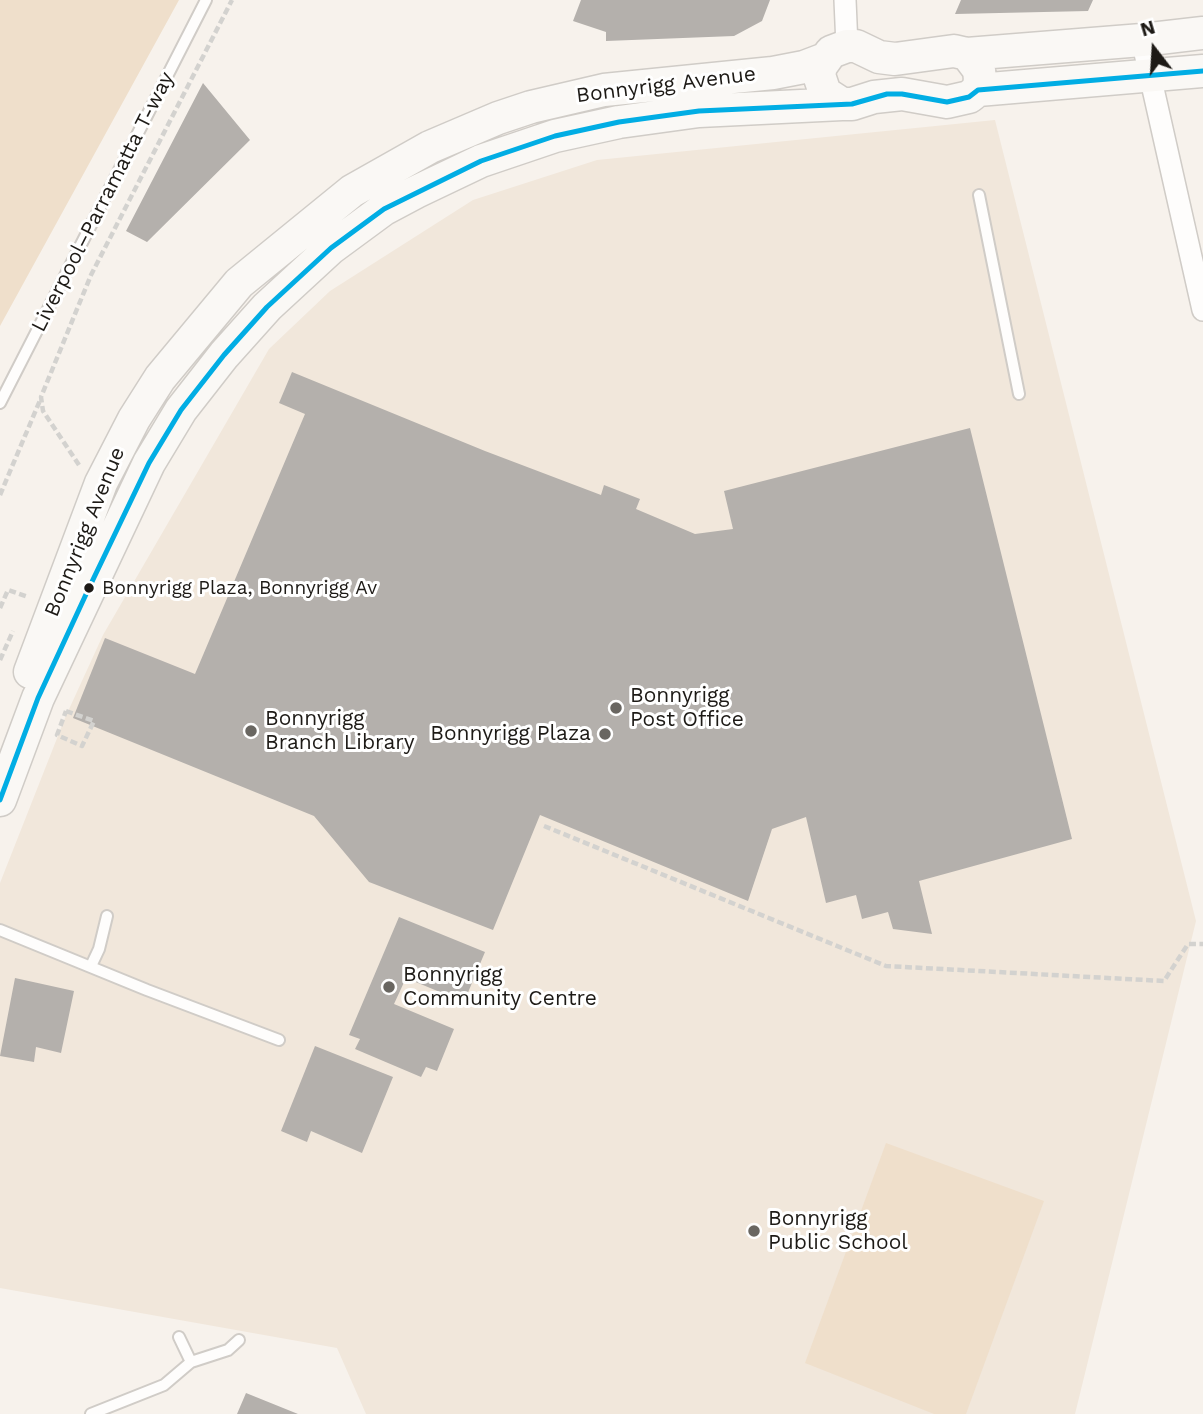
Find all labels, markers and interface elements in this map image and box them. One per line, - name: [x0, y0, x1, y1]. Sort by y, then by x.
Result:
- north arrow: [1119, 14, 1189, 84]
- text: N: [1138, 15, 1158, 41]
- street label: Bonnyrigg Avenue: [575, 61, 757, 109]
- street label: Liverpool–Parramatta T-way: [26, 68, 180, 336]
- street label: Bonnyrigg Avenue: [39, 443, 131, 621]
- place label: Bonnyrigg Plaza, Bonnyrigg Av: [102, 577, 377, 599]
- marker: Bonnyrigg Plaza, Bonnyrigg Av: [82, 581, 96, 595]
- place label: Bonnyrigg Post Office: [630, 683, 744, 733]
- marker: Bonnyrigg Post Office: [608, 700, 624, 716]
- place label: Bonnyrigg Branch Library: [265, 706, 415, 756]
- place label: Bonnyrigg Plaza: [430, 721, 591, 747]
- marker: Bonnyrigg Branch Library: [243, 723, 259, 739]
- marker: Bonnyrigg Plaza: [597, 726, 613, 742]
- place label: Bonnyrigg Community Centre: [403, 962, 597, 1012]
- marker: Bonnyrigg Community Centre: [381, 979, 397, 995]
- place label: Bonnyrigg Public School: [768, 1206, 908, 1256]
- marker: Bonnyrigg Public School: [746, 1223, 762, 1239]

